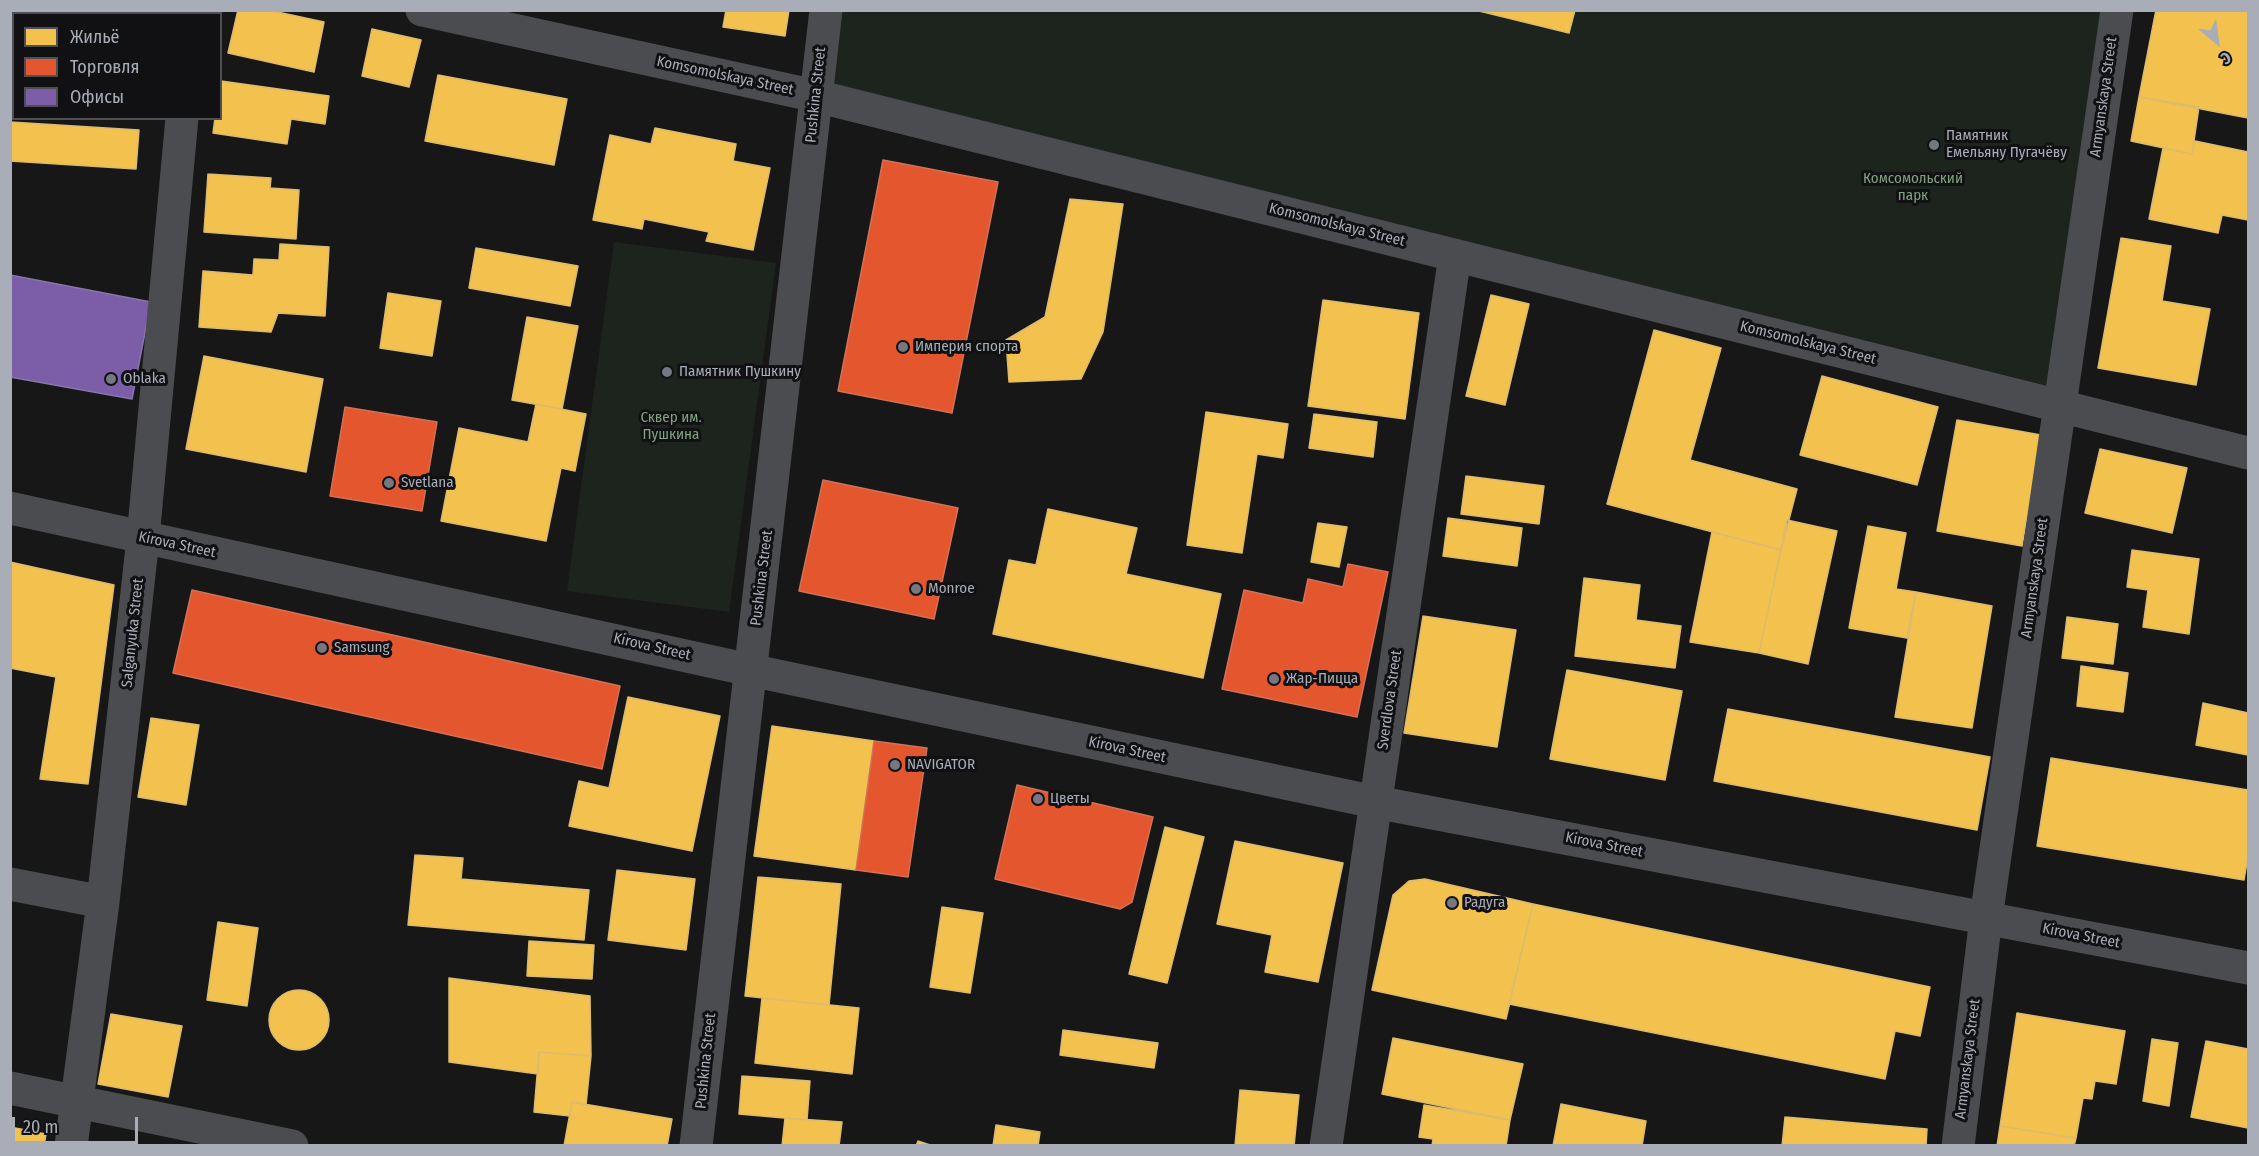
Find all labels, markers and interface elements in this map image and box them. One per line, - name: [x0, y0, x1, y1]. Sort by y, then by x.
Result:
- legend: [12, 12, 222, 120]
- north arrow: [2187, 12, 2247, 72]
- text: Жильё: [70, 26, 120, 48]
- street label: Armyanskaya Street: [2087, 36, 2121, 158]
- street label: Pushkina Street: [802, 46, 830, 144]
- text: С: [2218, 48, 2234, 69]
- street label: Komsomolskaya Street: [655, 53, 795, 99]
- text: Торговля: [70, 56, 139, 78]
- text: Офисы: [70, 86, 124, 108]
- place label: Памятник Емельяну Пугачёву: [1946, 127, 2067, 162]
- marker: Памятник Емельяну Пугачёву: [1927, 138, 1941, 152]
- park label: Комсомольский парк: [1863, 170, 1963, 205]
- street label: Komsomolskaya Street: [1267, 199, 1407, 251]
- street label: Komsomolskaya Street: [1738, 317, 1878, 369]
- place label: Империя спорта: [915, 338, 1018, 356]
- marker: Империя спорта: [896, 340, 910, 354]
- place label: Памятник Пушкину: [679, 363, 801, 381]
- marker: Памятник Пушкину: [660, 365, 674, 379]
- place label: Oblaka: [123, 370, 166, 388]
- marker: Oblaka: [104, 372, 118, 386]
- park label: Сквер им. Пушкина: [640, 409, 702, 444]
- place label: Svetlana: [401, 474, 454, 492]
- marker: Svetlana: [382, 476, 396, 490]
- street label: Armyanskaya Street: [2018, 517, 2052, 639]
- street label: Kirova Street: [137, 528, 217, 562]
- street label: Pushkina Street: [747, 529, 777, 627]
- street label: Salganyuka Street: [118, 578, 148, 688]
- place label: Monroe: [928, 580, 975, 598]
- marker: Monroe: [909, 582, 923, 596]
- street label: Kirova Street: [612, 629, 692, 665]
- place label: Samsung: [334, 639, 390, 657]
- marker: Samsung: [315, 641, 329, 655]
- street label: Sverdlova Street: [1374, 649, 1406, 751]
- place label: Жар-Пицца: [1286, 670, 1358, 688]
- marker: Жар-Пицца: [1267, 672, 1281, 686]
- street label: Kirova Street: [1087, 733, 1167, 767]
- place label: NAVIGATOR: [907, 756, 975, 774]
- marker: NAVIGATOR: [888, 758, 902, 772]
- place label: Цветы: [1050, 790, 1090, 808]
- marker: Цветы: [1031, 792, 1045, 806]
- street label: Kirova Street: [1564, 829, 1644, 861]
- place label: Радуга: [1464, 894, 1505, 912]
- marker: Радуга: [1445, 896, 1459, 910]
- street label: Kirova Street: [2041, 920, 2121, 952]
- street label: Armyanskaya Street: [1952, 998, 1984, 1120]
- street label: Pushkina Street: [692, 1012, 720, 1110]
- scale bar: [15, 1105, 141, 1143]
- text: 20 m: [23, 1116, 58, 1138]

